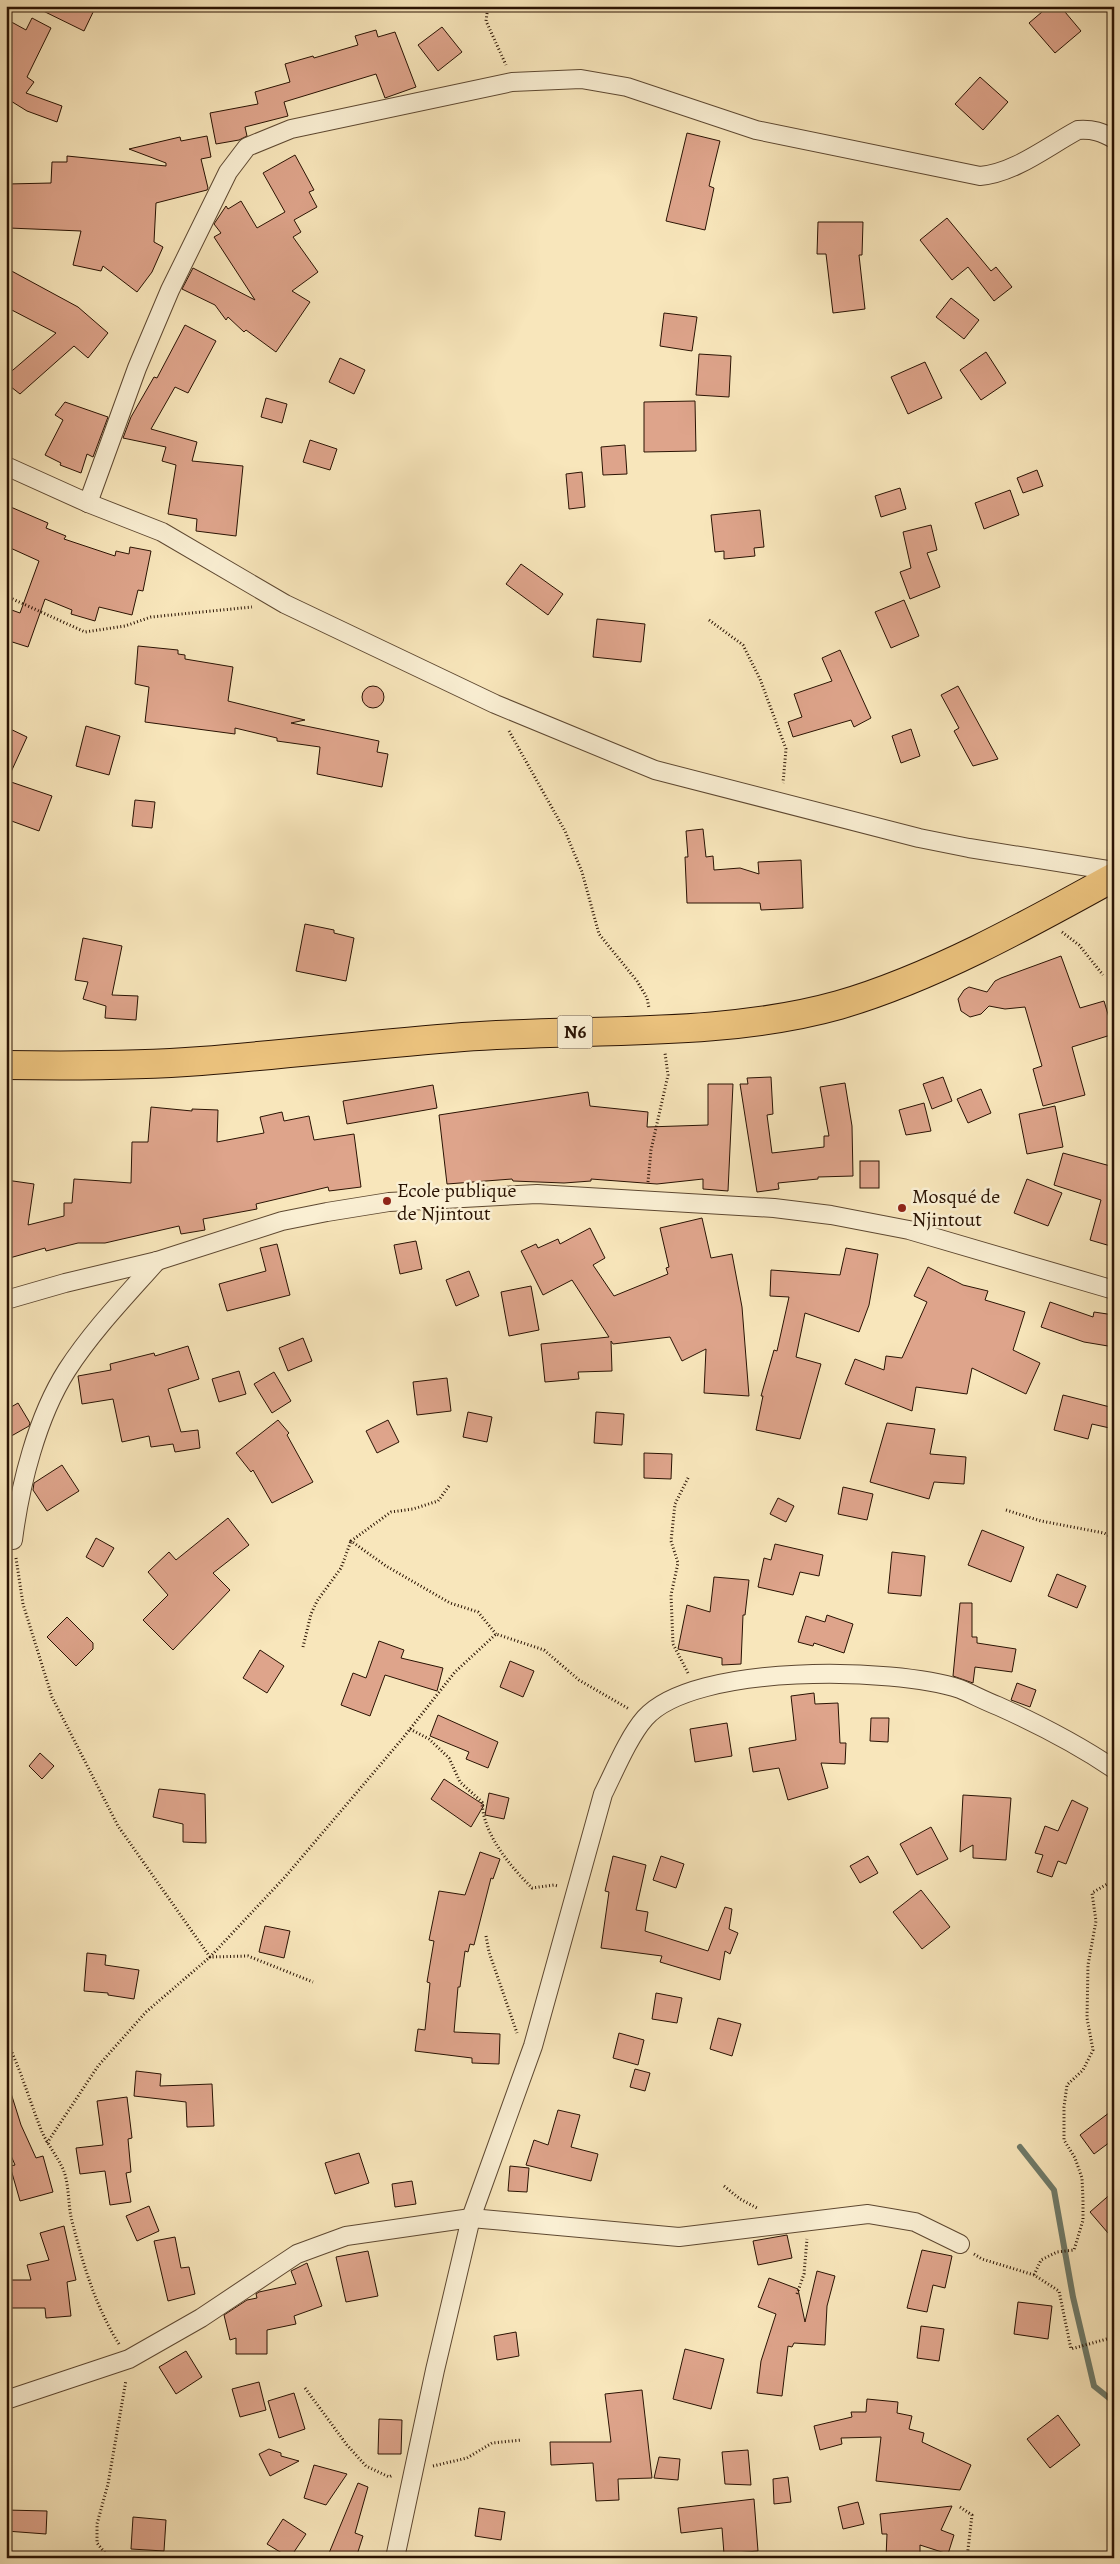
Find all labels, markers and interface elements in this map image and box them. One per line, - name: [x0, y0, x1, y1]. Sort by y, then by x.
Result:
- road number: N6: [558, 1016, 592, 1048]
- place label: Ecole publique de Njintout: [397, 1177, 516, 1227]
- place label: Mosqué de Njintout: [912, 1183, 1000, 1233]
- marker: Ecole publique de Njintout: [381, 1195, 393, 1207]
- marker: Mosqué de Njintout: [896, 1202, 908, 1214]

